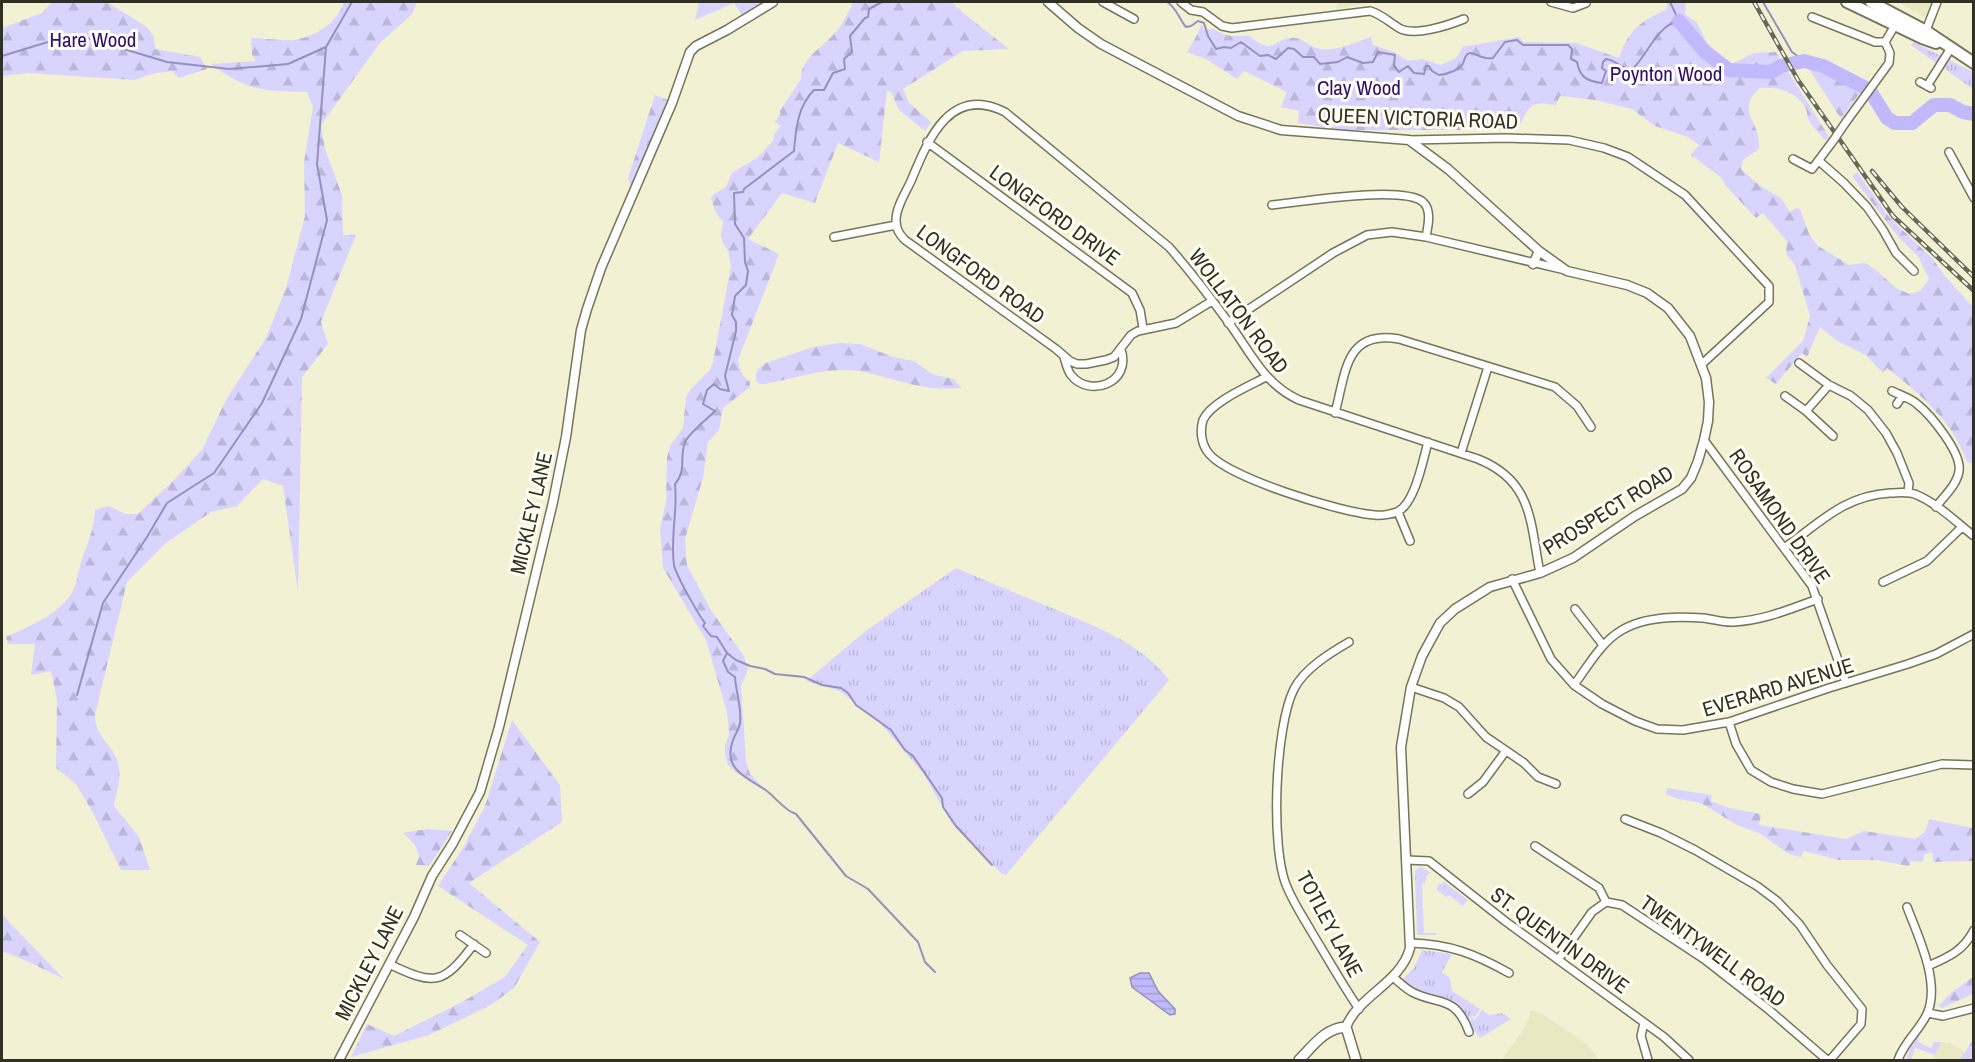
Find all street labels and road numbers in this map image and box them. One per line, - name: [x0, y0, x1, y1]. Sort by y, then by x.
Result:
- street label: QUEEN VICTORIA ROAD: [1317, 100, 1519, 136]
- street label: LONGFORD DRIVE: [984, 158, 1126, 272]
- street label: LONGFORD ROAD: [911, 218, 1051, 330]
- street label: WOLLATON ROAD: [1182, 243, 1296, 379]
- street label: ROSAMOND DRIVE: [1723, 443, 1837, 589]
- street label: MICKLEY LANE: [503, 449, 559, 577]
- street label: PROSPECT ROAD: [1537, 458, 1679, 562]
- street label: EVERARD AVENUE: [1699, 650, 1857, 724]
- street label: TOTLEY LANE: [1290, 866, 1370, 982]
- street label: ST. QUENTIN DRIVE: [1485, 880, 1635, 1000]
- street label: TWENTYWELL ROAD: [1634, 888, 1792, 1014]
- street label: MICKLEY LANE: [328, 901, 410, 1025]

